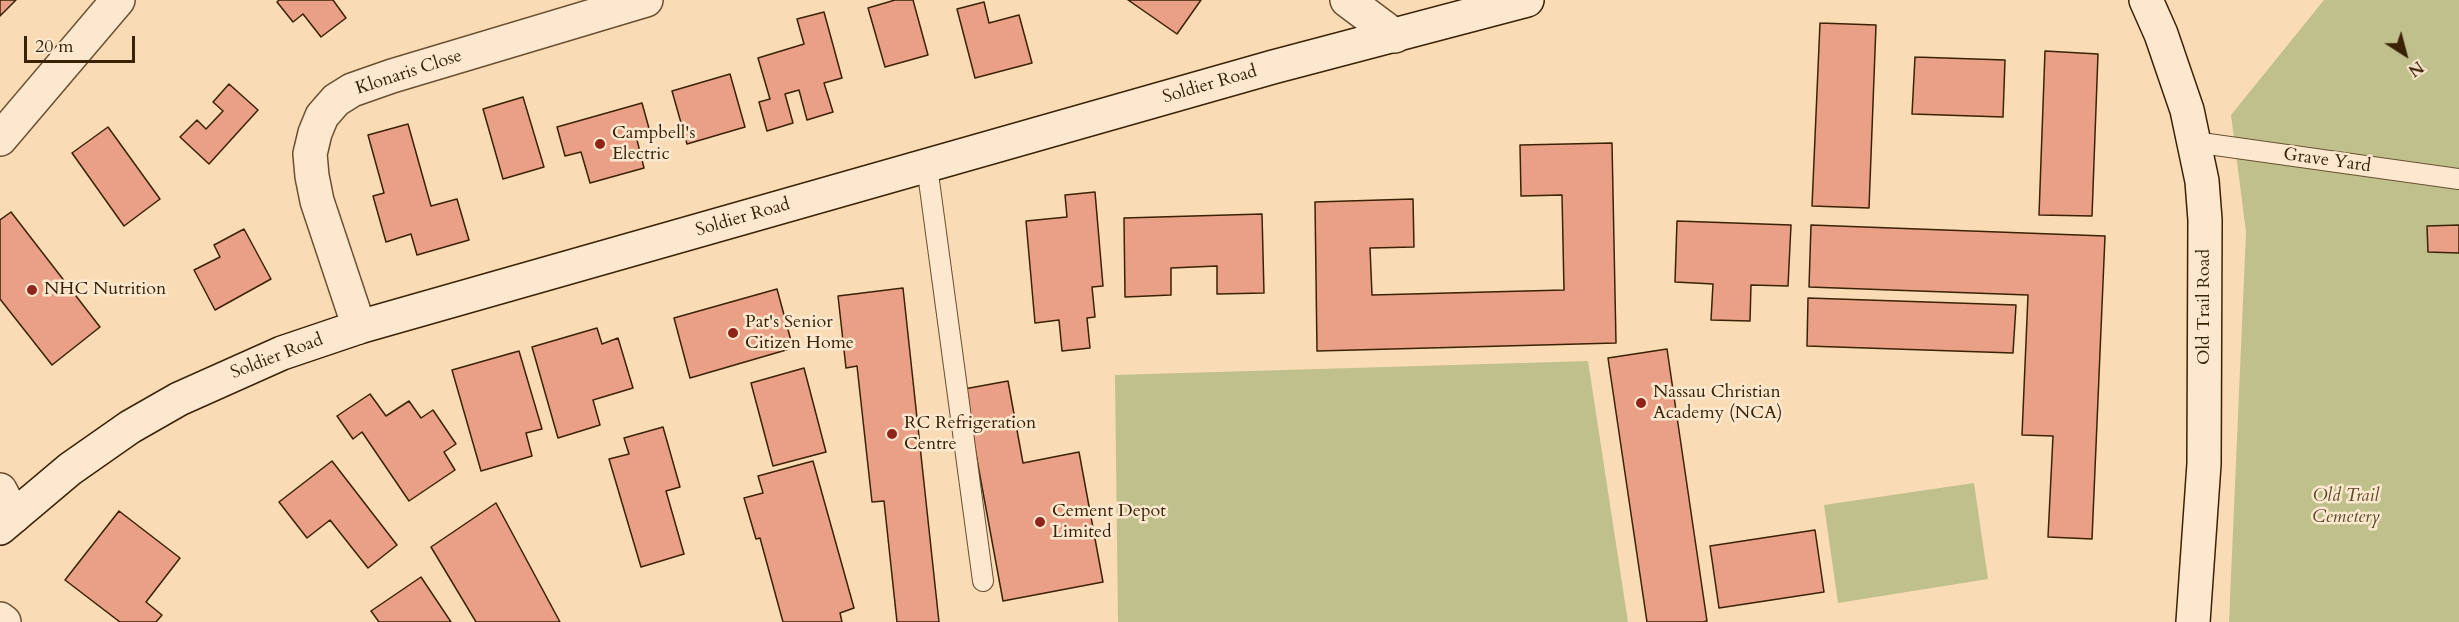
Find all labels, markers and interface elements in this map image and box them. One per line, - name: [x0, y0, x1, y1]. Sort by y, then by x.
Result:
- scale bar: [27, 24, 138, 62]
- north arrow: [2375, 24, 2435, 84]
- text: 20 m: [35, 34, 74, 59]
- street label: Klonaris Close: [353, 46, 465, 100]
- text: N: [2404, 56, 2428, 82]
- street label: Soldier Road: [1160, 61, 1260, 109]
- place label: Campbell's Electric: [612, 123, 695, 166]
- marker: Campbell's Electric: [593, 137, 607, 151]
- street label: Grave Yard: [2282, 144, 2372, 178]
- street label: Soldier Road: [693, 194, 793, 242]
- street label: Old Trail Road: [2194, 249, 2216, 365]
- place label: NHC Nutrition: [44, 279, 166, 301]
- marker: NHC Nutrition: [25, 283, 39, 297]
- place label: Pat's Senior Citizen Home: [745, 312, 854, 354]
- marker: Pat's Senior Citizen Home: [726, 326, 740, 340]
- street label: Soldier Road: [228, 330, 326, 384]
- place label: Nassau Christian Academy (NCA): [1653, 382, 1782, 424]
- marker: Nassau Christian Academy (NCA): [1634, 396, 1648, 410]
- place label: RC Refrigeration Centre: [904, 413, 1036, 456]
- marker: RC Refrigeration Centre: [885, 427, 899, 441]
- park label: Old Trail Cemetery: [2312, 486, 2380, 528]
- place label: Cement Depot Limited: [1052, 501, 1166, 544]
- marker: Cement Depot Limited: [1033, 515, 1047, 529]

